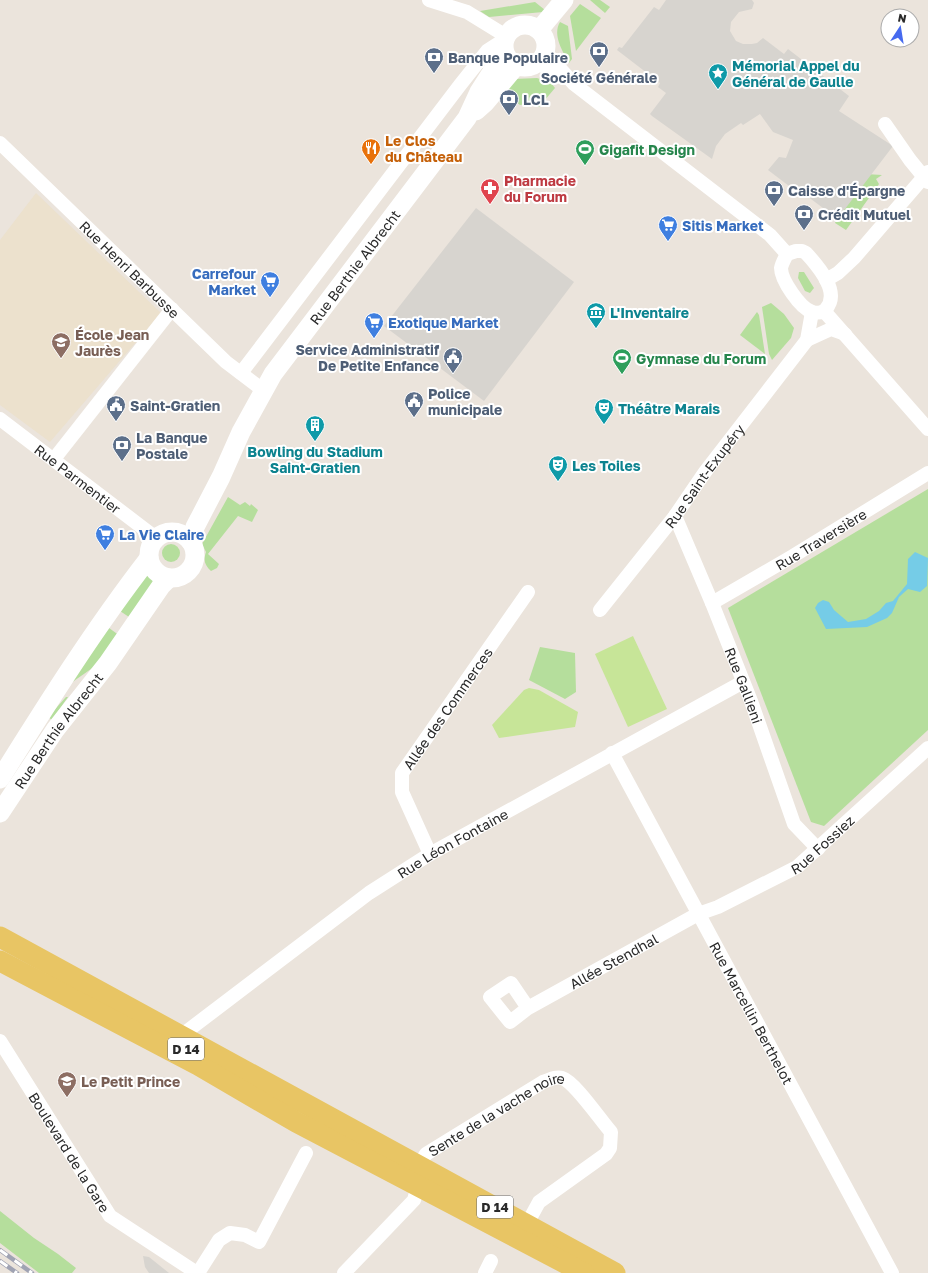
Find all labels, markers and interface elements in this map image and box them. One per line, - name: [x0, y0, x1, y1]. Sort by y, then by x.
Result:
- north arrow: [880, 8, 920, 48]
- text: N: [897, 11, 908, 25]
- bank icon: Société Générale: [588, 40, 610, 68]
- bank icon: Banque Populaire: [423, 46, 445, 74]
- place label: Banque Populaire: [448, 49, 568, 66]
- place label: Mémorial Appel du Général de Gaulle: [732, 57, 860, 90]
- place icon: Mémorial Appel du Général de Gaulle: [707, 62, 729, 90]
- place label: Société Générale: [541, 69, 657, 86]
- bank icon: LCL: [498, 88, 520, 116]
- place label: LCL: [523, 91, 549, 108]
- place label: Le Clos du Château: [385, 132, 462, 165]
- restaurant icon: Le Clos du Château: [360, 137, 382, 165]
- sports icon: Gigafit Design: [574, 138, 596, 166]
- place label: Gigafit Design: [599, 141, 695, 158]
- place label: Pharmacie du Forum: [504, 172, 576, 205]
- pharmacy icon: Pharmacie du Forum: [479, 177, 501, 205]
- bank icon: Caisse d'Épargne: [763, 179, 785, 207]
- place label: Caisse d'Épargne: [788, 182, 905, 199]
- bank icon: Crédit Mutuel: [793, 203, 815, 231]
- street label: Rue Berthie Albrecht: [305, 206, 403, 327]
- place label: Crédit Mutuel: [818, 206, 911, 223]
- supermarket icon: Sitis Market: [657, 214, 679, 242]
- street label: Rue Henri Barbusse: [77, 217, 183, 321]
- place label: Sitis Market: [682, 217, 764, 234]
- place label: Carrefour Market: [192, 265, 257, 298]
- supermarket icon: Carrefour Market: [259, 270, 281, 298]
- museum icon: L'Inventaire: [585, 301, 607, 329]
- place label: L'Inventaire: [610, 304, 689, 321]
- supermarket icon: Exotique Market: [363, 311, 385, 339]
- place label: Exotique Market: [388, 314, 499, 331]
- place label: École Jean Jaurès: [75, 326, 149, 359]
- school or university icon: École Jean Jaurès: [50, 331, 72, 359]
- place label: Service Administratif De Petite Enfance: [295, 341, 440, 374]
- public building icon: Service Administratif De Petite Enfance: [442, 346, 464, 374]
- sports icon: Gymnase du Forum: [611, 347, 633, 375]
- place label: Gymnase du Forum: [636, 350, 766, 367]
- place label: Police municipale: [428, 385, 502, 418]
- public building icon: Police municipale: [403, 390, 425, 418]
- public building icon: Saint-Gratien: [105, 394, 127, 422]
- place label: Saint-Gratien: [130, 397, 220, 414]
- theatre icon: Théâtre Marais: [593, 397, 615, 425]
- place label: Théâtre Marais: [618, 400, 720, 417]
- building icon: Bowling du Stadium Saint-Gratien: [304, 414, 326, 442]
- street label: Rue Saint-Exupéry: [661, 420, 748, 531]
- place label: La Banque Postale: [136, 429, 207, 462]
- bank icon: La Banque Postale: [111, 434, 133, 462]
- street label: Rue Parmentier: [32, 440, 125, 517]
- place label: Bowling du Stadium Saint-Gratien: [247, 443, 383, 476]
- theatre icon: Les Toiles: [547, 454, 569, 482]
- place label: Les Toiles: [572, 457, 641, 474]
- street label: Rue Traversière: [772, 505, 869, 573]
- supermarket icon: La Vie Claire: [94, 523, 116, 551]
- place label: La Vie Claire: [119, 526, 204, 543]
- street label: Allée des Commerces: [399, 644, 495, 772]
- street label: Rue Gallieni: [722, 645, 767, 726]
- street label: Rue Berthie Albrecht: [10, 669, 106, 792]
- street label: Rue Léon Fontaine: [394, 805, 511, 881]
- street label: Rue Fossiez: [788, 811, 857, 877]
- street label: Allée Stendhal: [566, 929, 661, 992]
- street label: Rue Marcellin Berthelot: [707, 939, 797, 1087]
- road number: D 14: [168, 1038, 204, 1060]
- street label: Sente de la vache noire: [425, 1069, 567, 1159]
- school or university icon: Le Petit Prince: [56, 1070, 78, 1098]
- place label: Le Petit Prince: [81, 1073, 180, 1090]
- street label: Boulevard de la Gare: [26, 1089, 114, 1215]
- road number: D 14: [477, 1196, 513, 1218]

